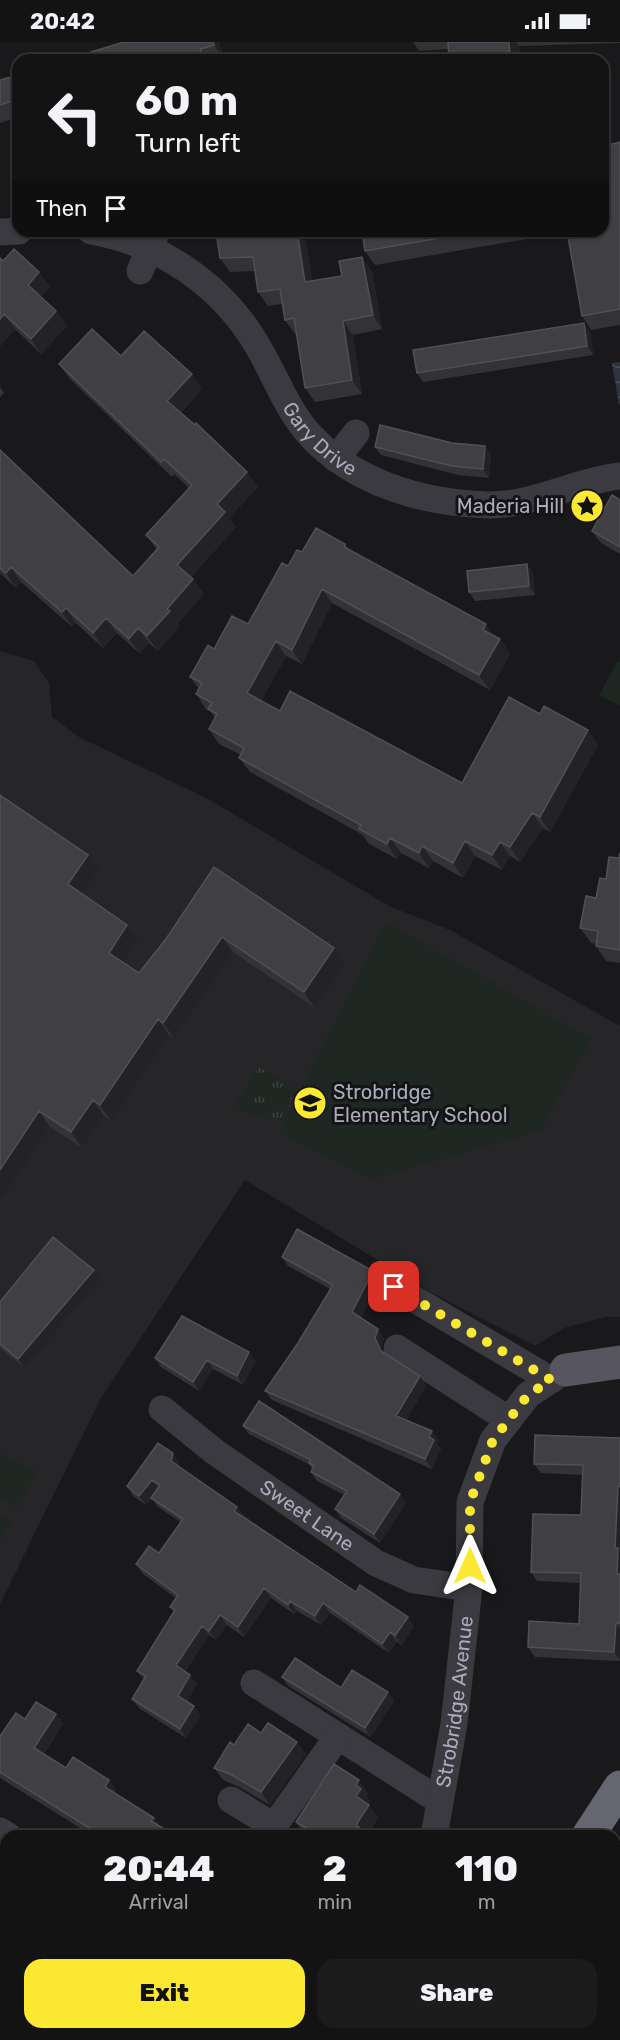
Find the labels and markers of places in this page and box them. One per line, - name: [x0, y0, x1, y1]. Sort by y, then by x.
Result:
- place icon: Maderia Hill: [569, 488, 605, 524]
- place label: Maderia Hill: [457, 494, 564, 518]
- place label: Strobridge Elementary School: [333, 1080, 508, 1127]
- school or university icon: Strobridge Elementary School: [292, 1085, 328, 1121]
- pin: [368, 1261, 419, 1312]

